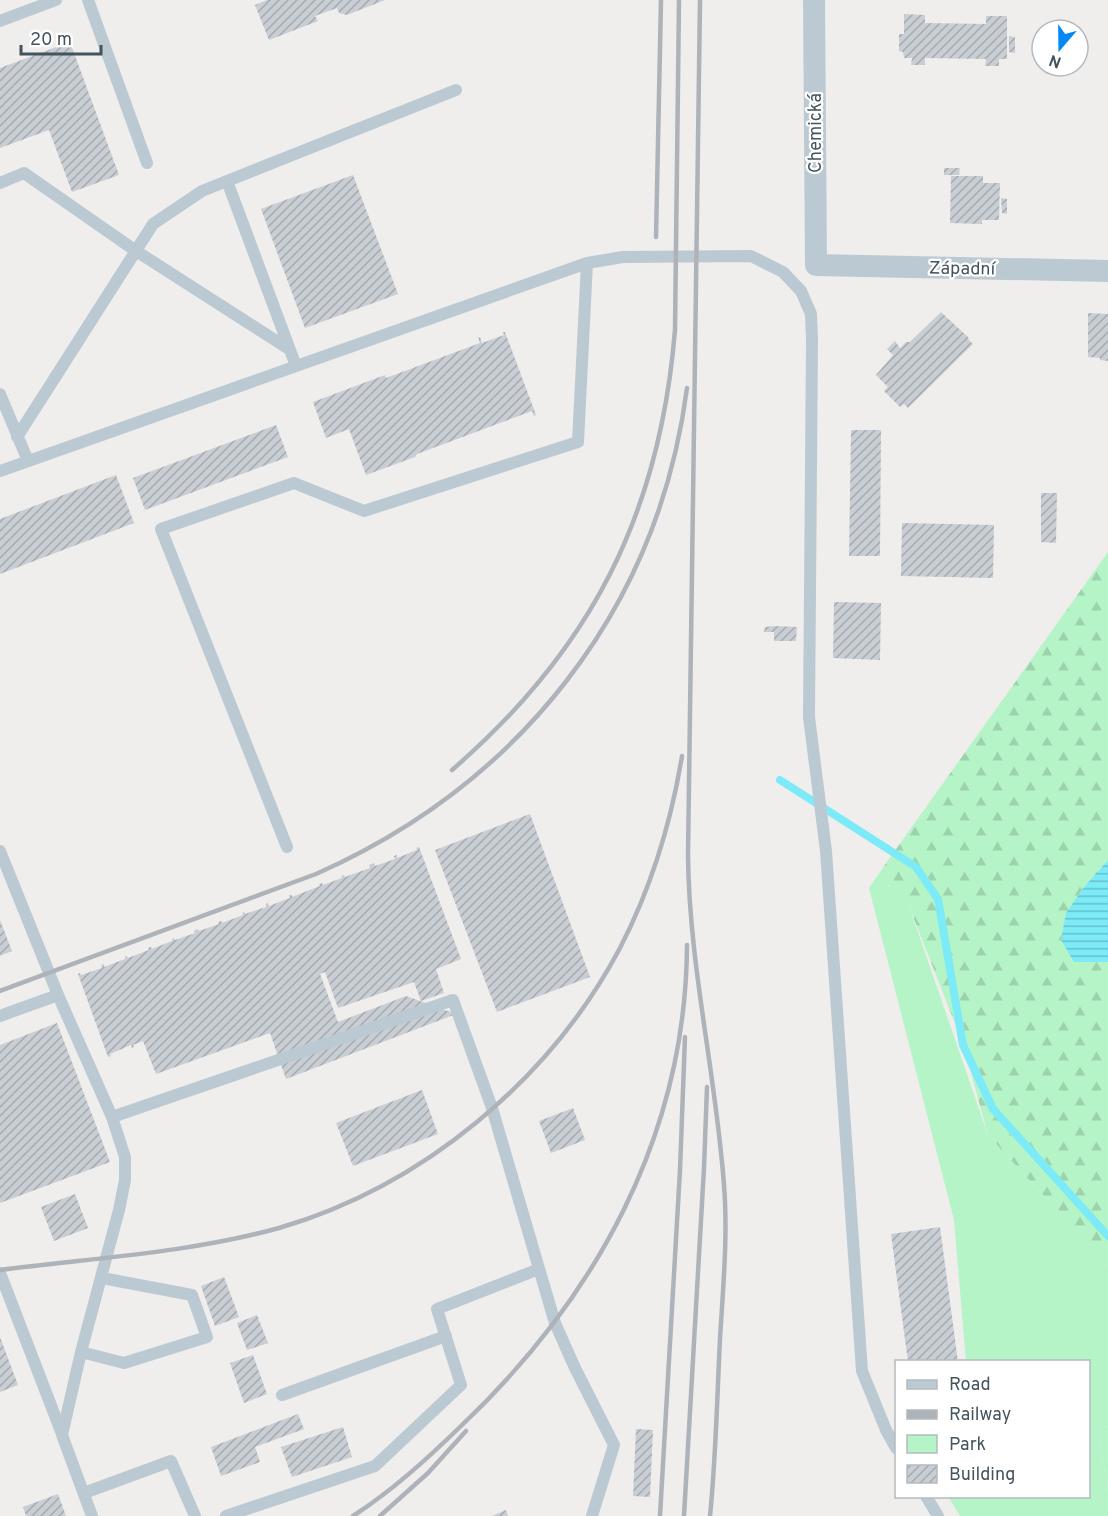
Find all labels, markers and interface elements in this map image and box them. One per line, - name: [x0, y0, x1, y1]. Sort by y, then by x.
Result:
- scale bar: [21, 18, 100, 56]
- north arrow: [1030, 18, 1090, 78]
- text: 20 m: [30, 29, 72, 52]
- text: N: [1047, 49, 1064, 72]
- street label: Chemická: [805, 93, 828, 173]
- street label: Západní: [929, 257, 997, 282]
- legend: [895, 1360, 1090, 1498]
- text: Road: [949, 1374, 991, 1397]
- text: Railway: [949, 1404, 1011, 1427]
- text: Park: [949, 1434, 986, 1457]
- text: Building: [949, 1464, 1015, 1487]

